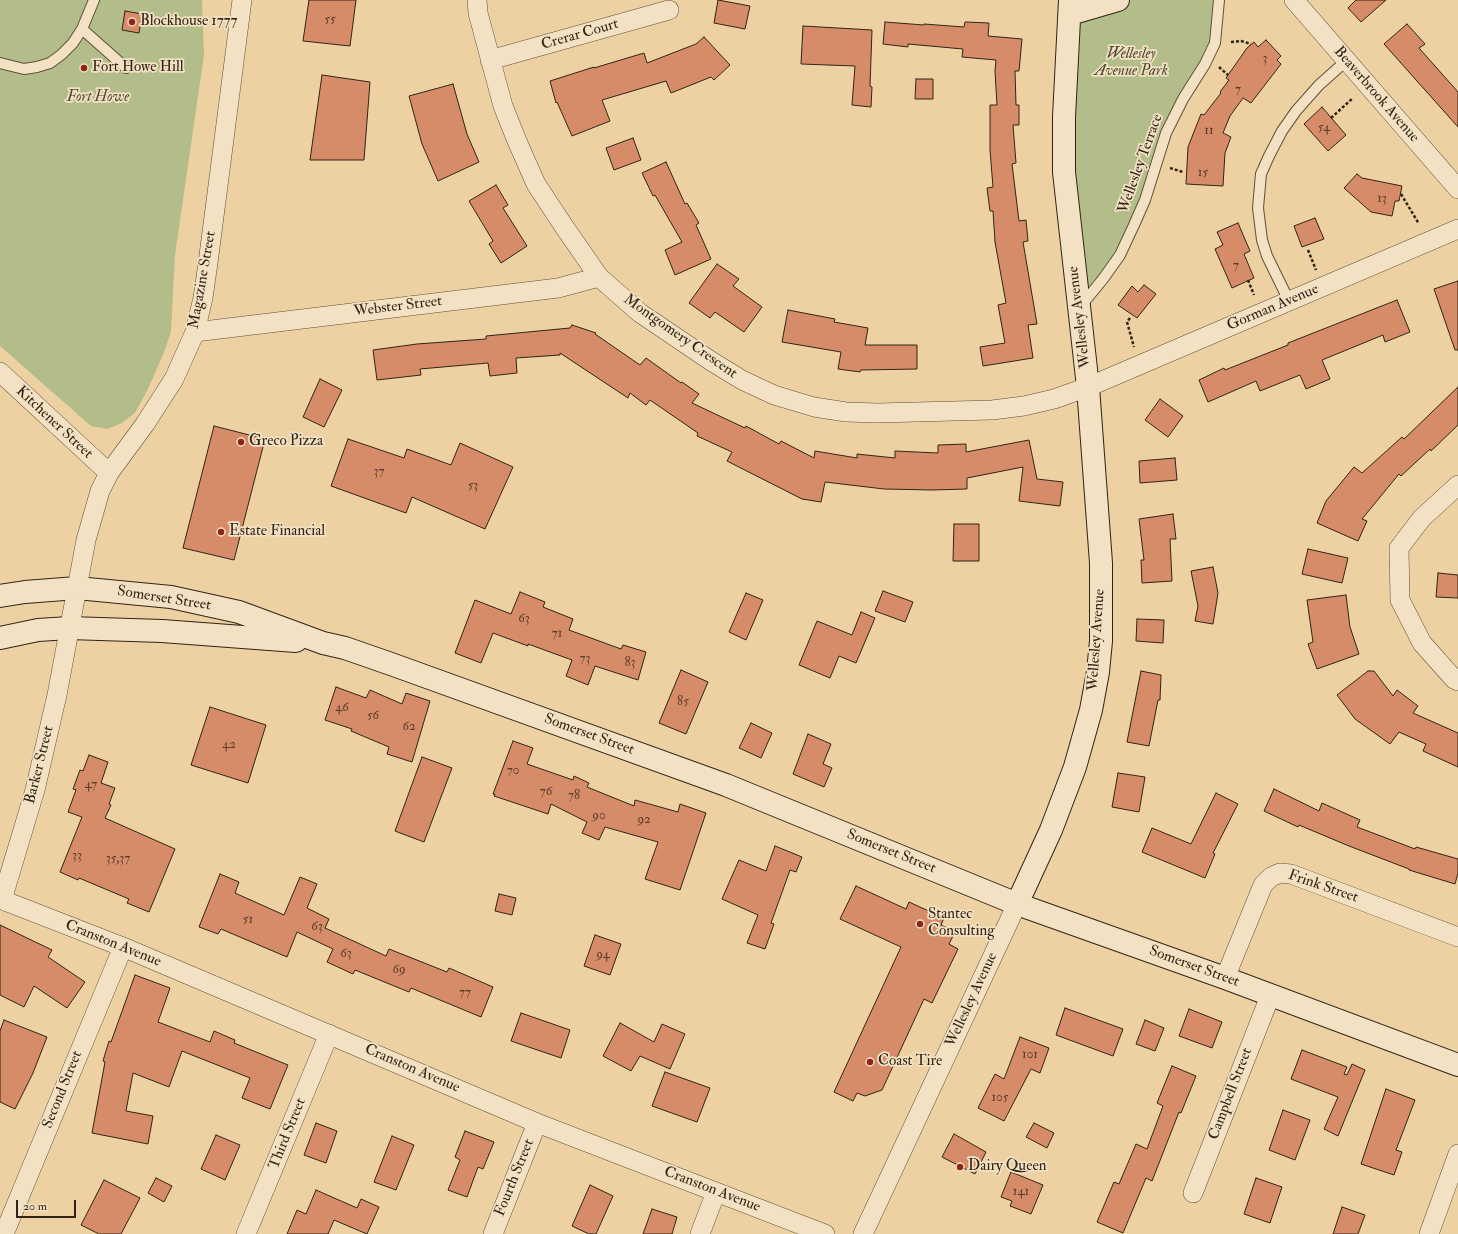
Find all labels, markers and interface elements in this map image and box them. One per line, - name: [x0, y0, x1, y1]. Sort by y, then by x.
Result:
- house number: 55: [324, 12, 336, 28]
- place label: Blockhouse 1777: [140, 13, 237, 31]
- street label: Crerar Court: [539, 15, 621, 55]
- marker: Blockhouse 1777: [127, 17, 137, 27]
- street label: Beaverbrook Avenue: [1329, 43, 1423, 147]
- park label: Wellesley Avenue Park: [1094, 46, 1168, 81]
- house number: 3: [1263, 51, 1267, 67]
- place label: Fort Howe Hill: [92, 59, 184, 77]
- marker: Fort Howe Hill: [79, 63, 89, 73]
- house number: 7: [1235, 82, 1241, 98]
- park label: Fort Howe: [67, 89, 129, 107]
- street label: Wellesley Terrace: [1115, 112, 1167, 216]
- house number: 54: [1318, 120, 1330, 136]
- house number: 11: [1204, 123, 1214, 139]
- house number: 15: [1198, 165, 1208, 181]
- house number: 13: [1377, 191, 1387, 207]
- street label: Magazine Street: [186, 230, 220, 330]
- house number: 7: [1233, 258, 1239, 274]
- street label: Wellesley Avenue: [1065, 265, 1095, 369]
- street label: Gorman Avenue: [1225, 281, 1321, 335]
- street label: Montgomery Crescent: [620, 291, 740, 383]
- street label: Webster Street: [353, 293, 443, 321]
- street label: Kitchener Street: [12, 383, 96, 463]
- place label: Greco Pizza: [249, 433, 323, 451]
- marker: Greco Pizza: [236, 437, 246, 447]
- house number: 37: [374, 464, 384, 480]
- house number: 53: [468, 478, 478, 494]
- place label: Estate Financial: [229, 523, 325, 541]
- marker: Estate Financial: [216, 527, 226, 537]
- street label: Somerset Street: [116, 583, 212, 615]
- street label: Wellesley Avenue: [1084, 588, 1110, 692]
- house number: 63: [518, 611, 530, 627]
- house number: 71: [552, 626, 562, 642]
- house number: 73: [580, 651, 590, 667]
- house number: 83: [624, 655, 636, 671]
- house number: 85: [677, 694, 689, 710]
- house number: 46: [335, 700, 349, 716]
- house number: 56: [367, 708, 379, 724]
- street label: Somerset Street: [541, 710, 637, 760]
- house number: 62: [402, 719, 416, 735]
- street label: Barker Street: [22, 724, 58, 806]
- house number: 42: [222, 737, 236, 753]
- house number: 70: [507, 763, 519, 779]
- house number: 47: [85, 777, 97, 793]
- house number: 76: [540, 784, 552, 800]
- house number: 78: [568, 788, 580, 804]
- house number: 90: [592, 808, 606, 824]
- house number: 92: [637, 812, 651, 828]
- street label: Somerset Street: [844, 826, 938, 878]
- house number: 33: [72, 848, 82, 864]
- house number: 35,37: [106, 851, 130, 867]
- street label: Frink Street: [1286, 867, 1360, 907]
- place label: Stantec Consulting: [928, 906, 995, 941]
- house number: 51: [243, 912, 253, 928]
- street label: Cranston Avenue: [62, 917, 164, 971]
- house number: 63: [311, 919, 323, 935]
- marker: Stantec Consulting: [915, 919, 925, 929]
- street label: Somerset Street: [1146, 942, 1242, 992]
- house number: 63: [340, 946, 352, 962]
- house number: 94: [596, 947, 610, 963]
- street label: Wellesley Avenue: [942, 950, 1002, 1050]
- house number: 69: [392, 962, 406, 978]
- house number: 77: [459, 985, 471, 1001]
- street label: Cranston Avenue: [362, 1041, 462, 1097]
- street label: Campbell Street: [1205, 1046, 1257, 1142]
- house number: 101: [1022, 1047, 1038, 1063]
- street label: Second Street: [39, 1049, 87, 1131]
- place label: Coast Tire: [878, 1053, 942, 1071]
- marker: Coast Tire: [865, 1057, 875, 1067]
- house number: 105: [992, 1090, 1008, 1106]
- street label: Third Street: [266, 1096, 310, 1172]
- street label: Fourth Street: [491, 1137, 539, 1219]
- place label: Dairy Queen: [968, 1158, 1046, 1176]
- marker: Dairy Queen: [955, 1162, 965, 1172]
- street label: Cranston Avenue: [661, 1163, 763, 1217]
- house number: 141: [1013, 1184, 1029, 1200]
- scale bar: [18, 1192, 78, 1218]
- text: 20 m: [23, 1199, 47, 1214]

